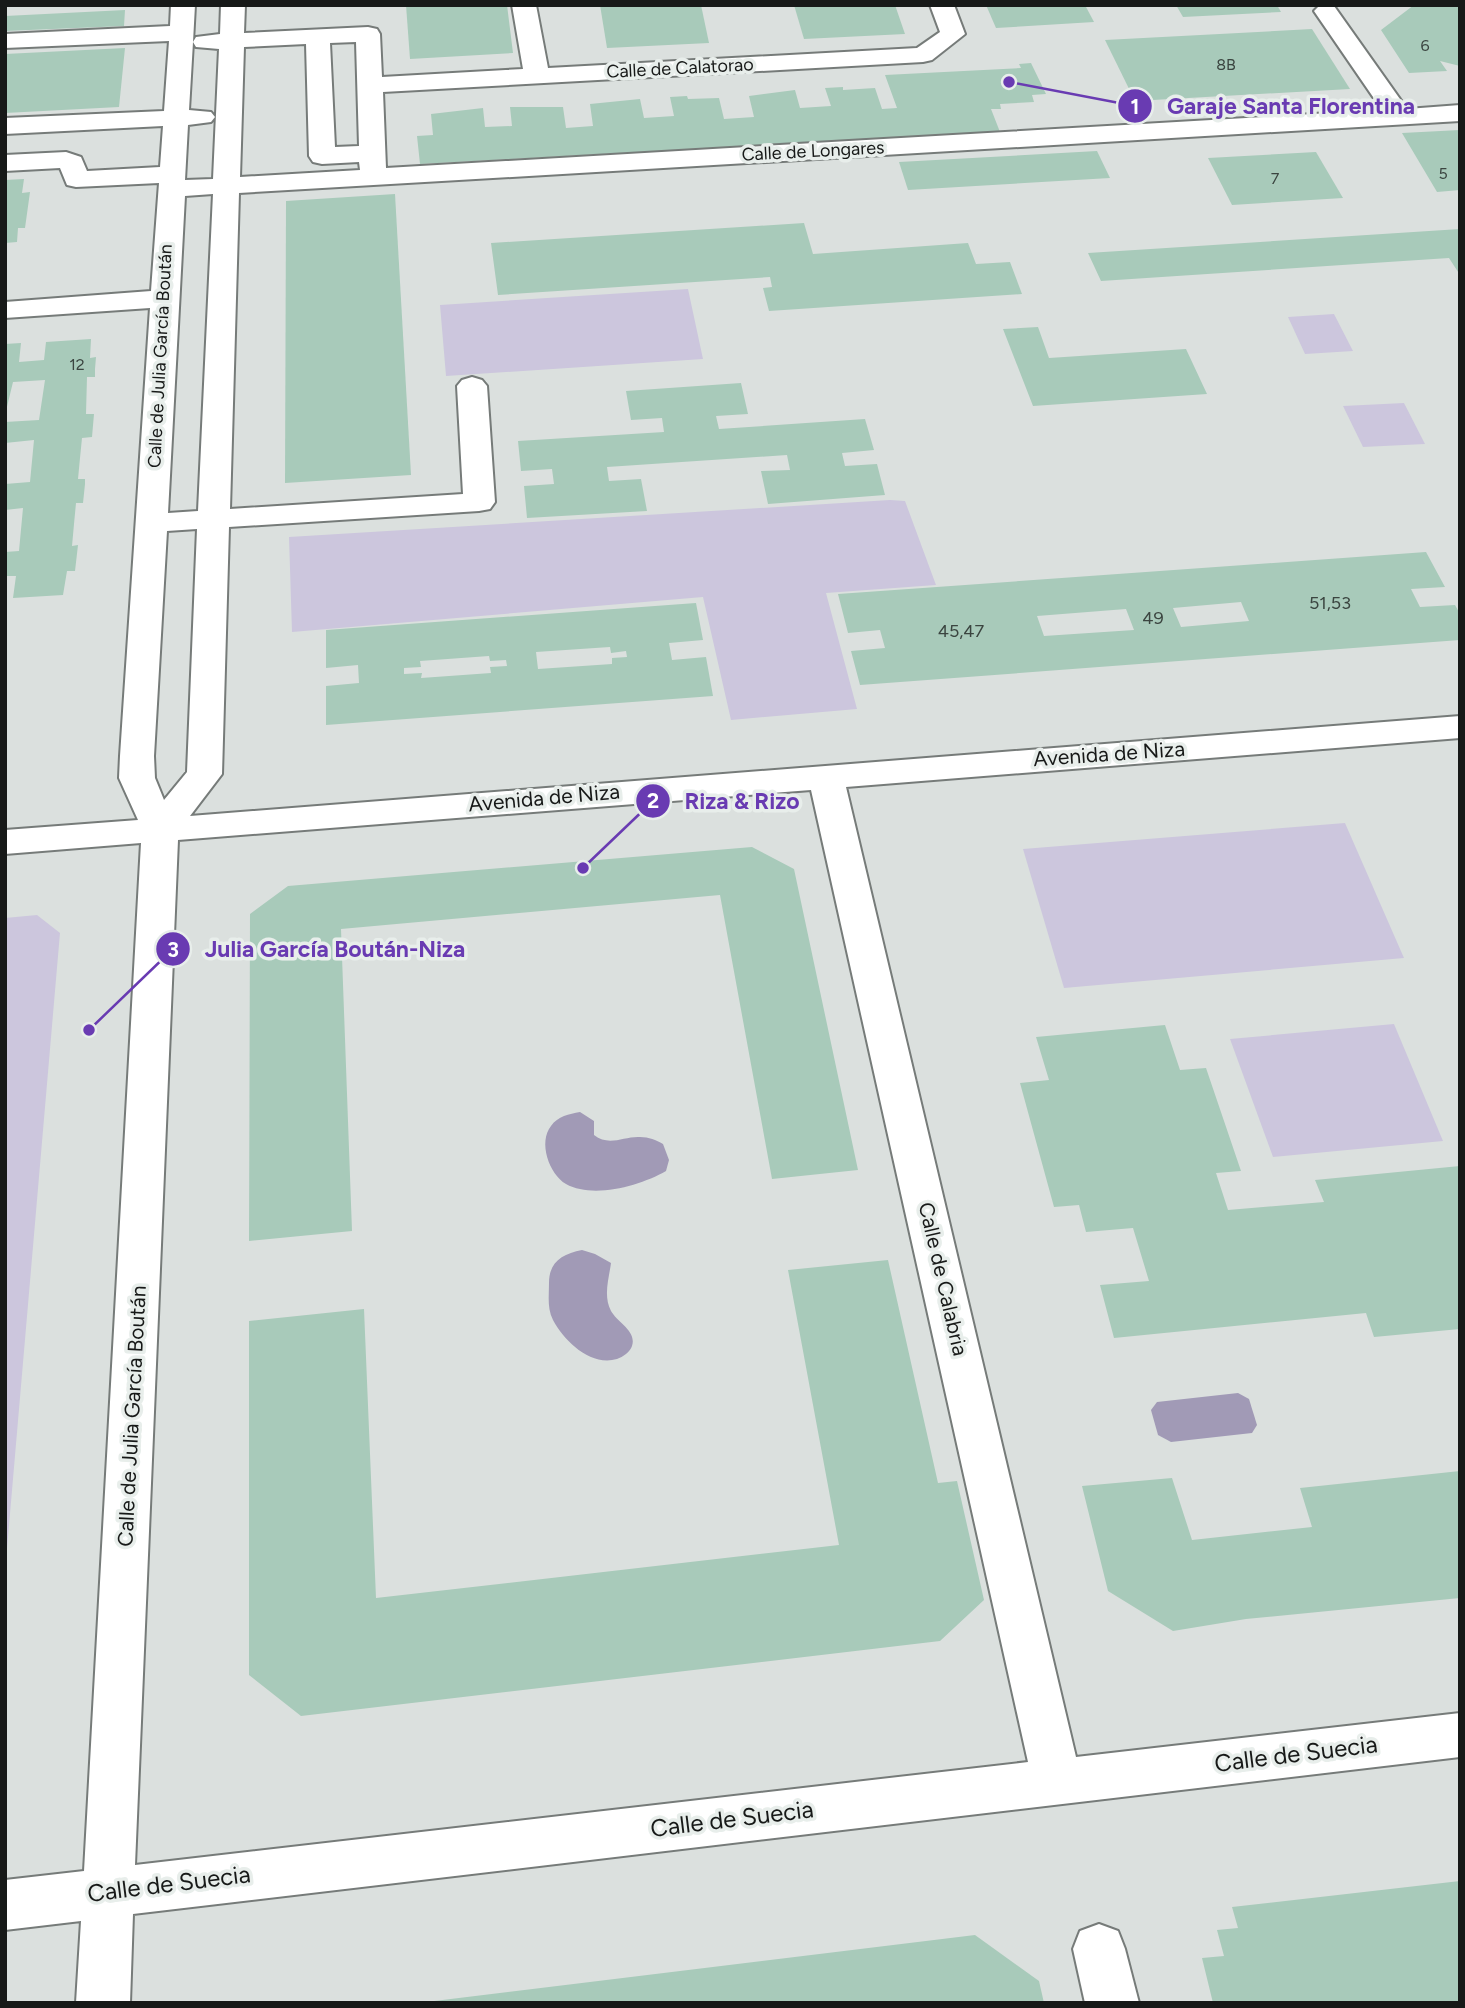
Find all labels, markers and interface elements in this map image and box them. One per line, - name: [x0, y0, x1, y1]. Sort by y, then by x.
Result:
- house number: 6: [1420, 36, 1430, 55]
- street label: Calle de Calatorao: [606, 53, 754, 83]
- house number: 8B: [1216, 55, 1236, 74]
- callout: Garaje Santa Florentina: [1118, 84, 1429, 128]
- text: Garaje Santa Florentina: [1167, 92, 1415, 120]
- text: 1: [1131, 94, 1139, 119]
- street label: Calle de Longares: [741, 136, 885, 166]
- house number: 5: [1438, 164, 1448, 183]
- house number: 7: [1271, 169, 1280, 188]
- street label: Calle de Julia García Boután: [143, 243, 177, 469]
- house number: 12: [69, 355, 85, 374]
- house number: 51,53: [1309, 592, 1351, 614]
- house number: 49: [1142, 607, 1164, 629]
- house number: 45,47: [938, 620, 985, 642]
- street label: Avenida de Niza: [1032, 736, 1186, 771]
- street label: Avenida de Niza: [467, 778, 621, 817]
- callout: Riza & Rizo: [636, 779, 814, 823]
- text: Riza & Rizo: [684, 787, 800, 815]
- text: 2: [647, 788, 659, 813]
- callout: Julia García Boután-Niza: [156, 927, 479, 971]
- text: Julia García Boután-Niza: [205, 935, 465, 963]
- text: 3: [167, 937, 179, 962]
- street label: Calle de Calabria: [914, 1200, 973, 1358]
- street label: Calle de Julia García Boután: [112, 1285, 151, 1547]
- street label: Calle de Suecia: [1213, 1729, 1379, 1778]
- street label: Calle de Suecia: [649, 1794, 815, 1843]
- street label: Calle de Suecia: [86, 1859, 252, 1908]

